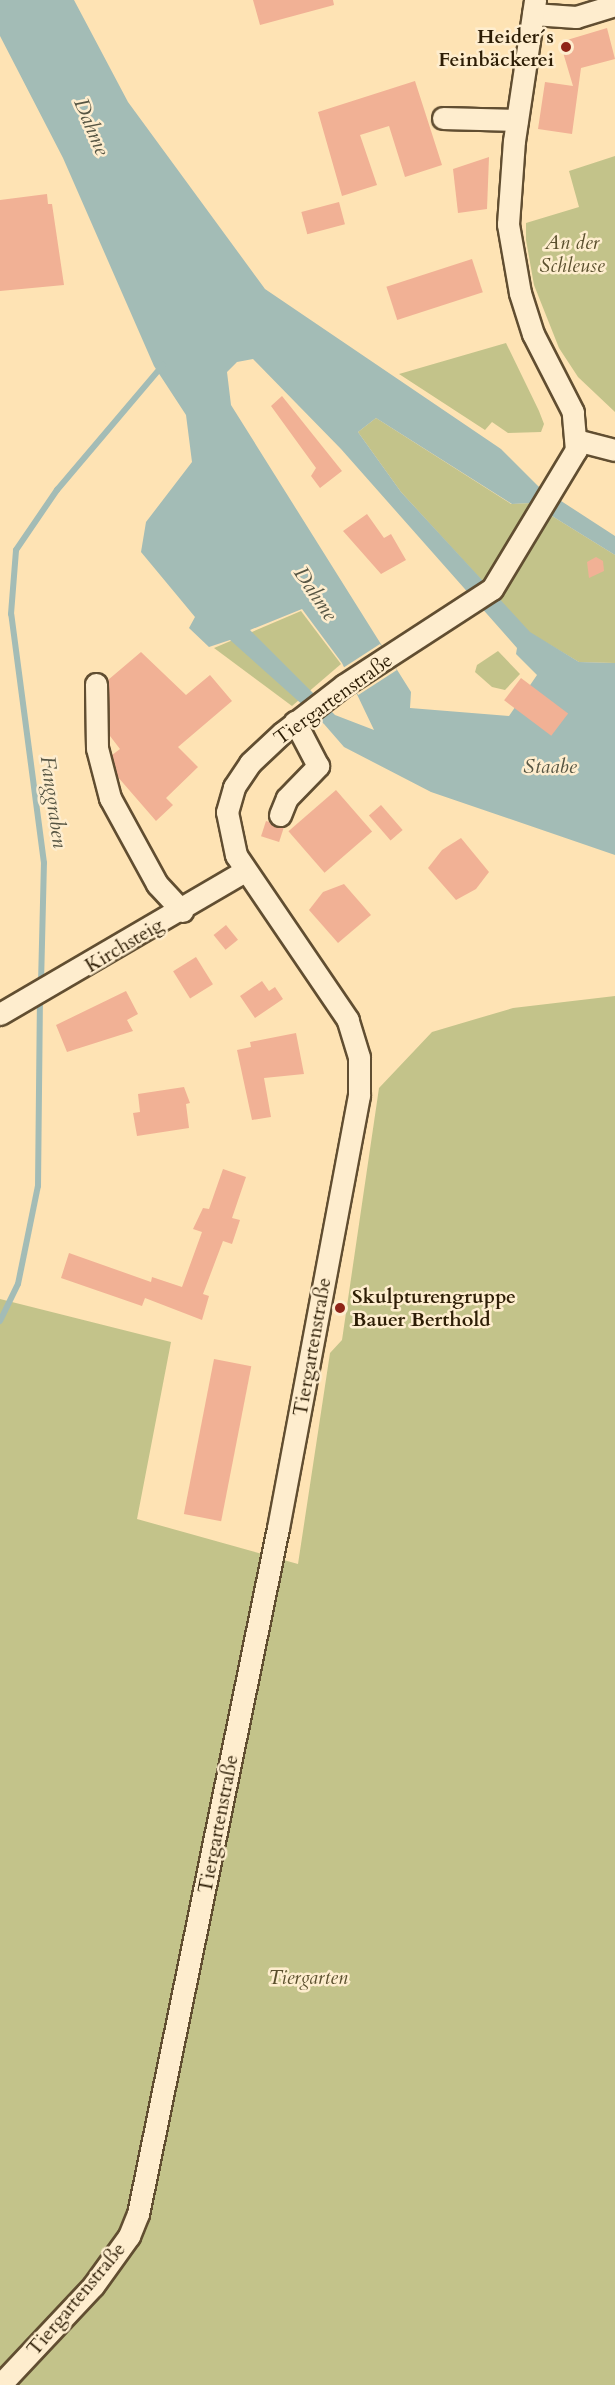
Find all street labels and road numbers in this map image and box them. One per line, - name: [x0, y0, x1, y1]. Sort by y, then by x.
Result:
- street label: Tiergartenstraße: [269, 648, 397, 750]
- street label: Kirchsteig: [81, 912, 167, 978]
- street label: Tiergartenstraße: [288, 1276, 336, 1418]
- street label: Tiergartenstraße: [193, 1753, 243, 1895]
- street label: Tiergartenstraße: [22, 2237, 130, 2361]

